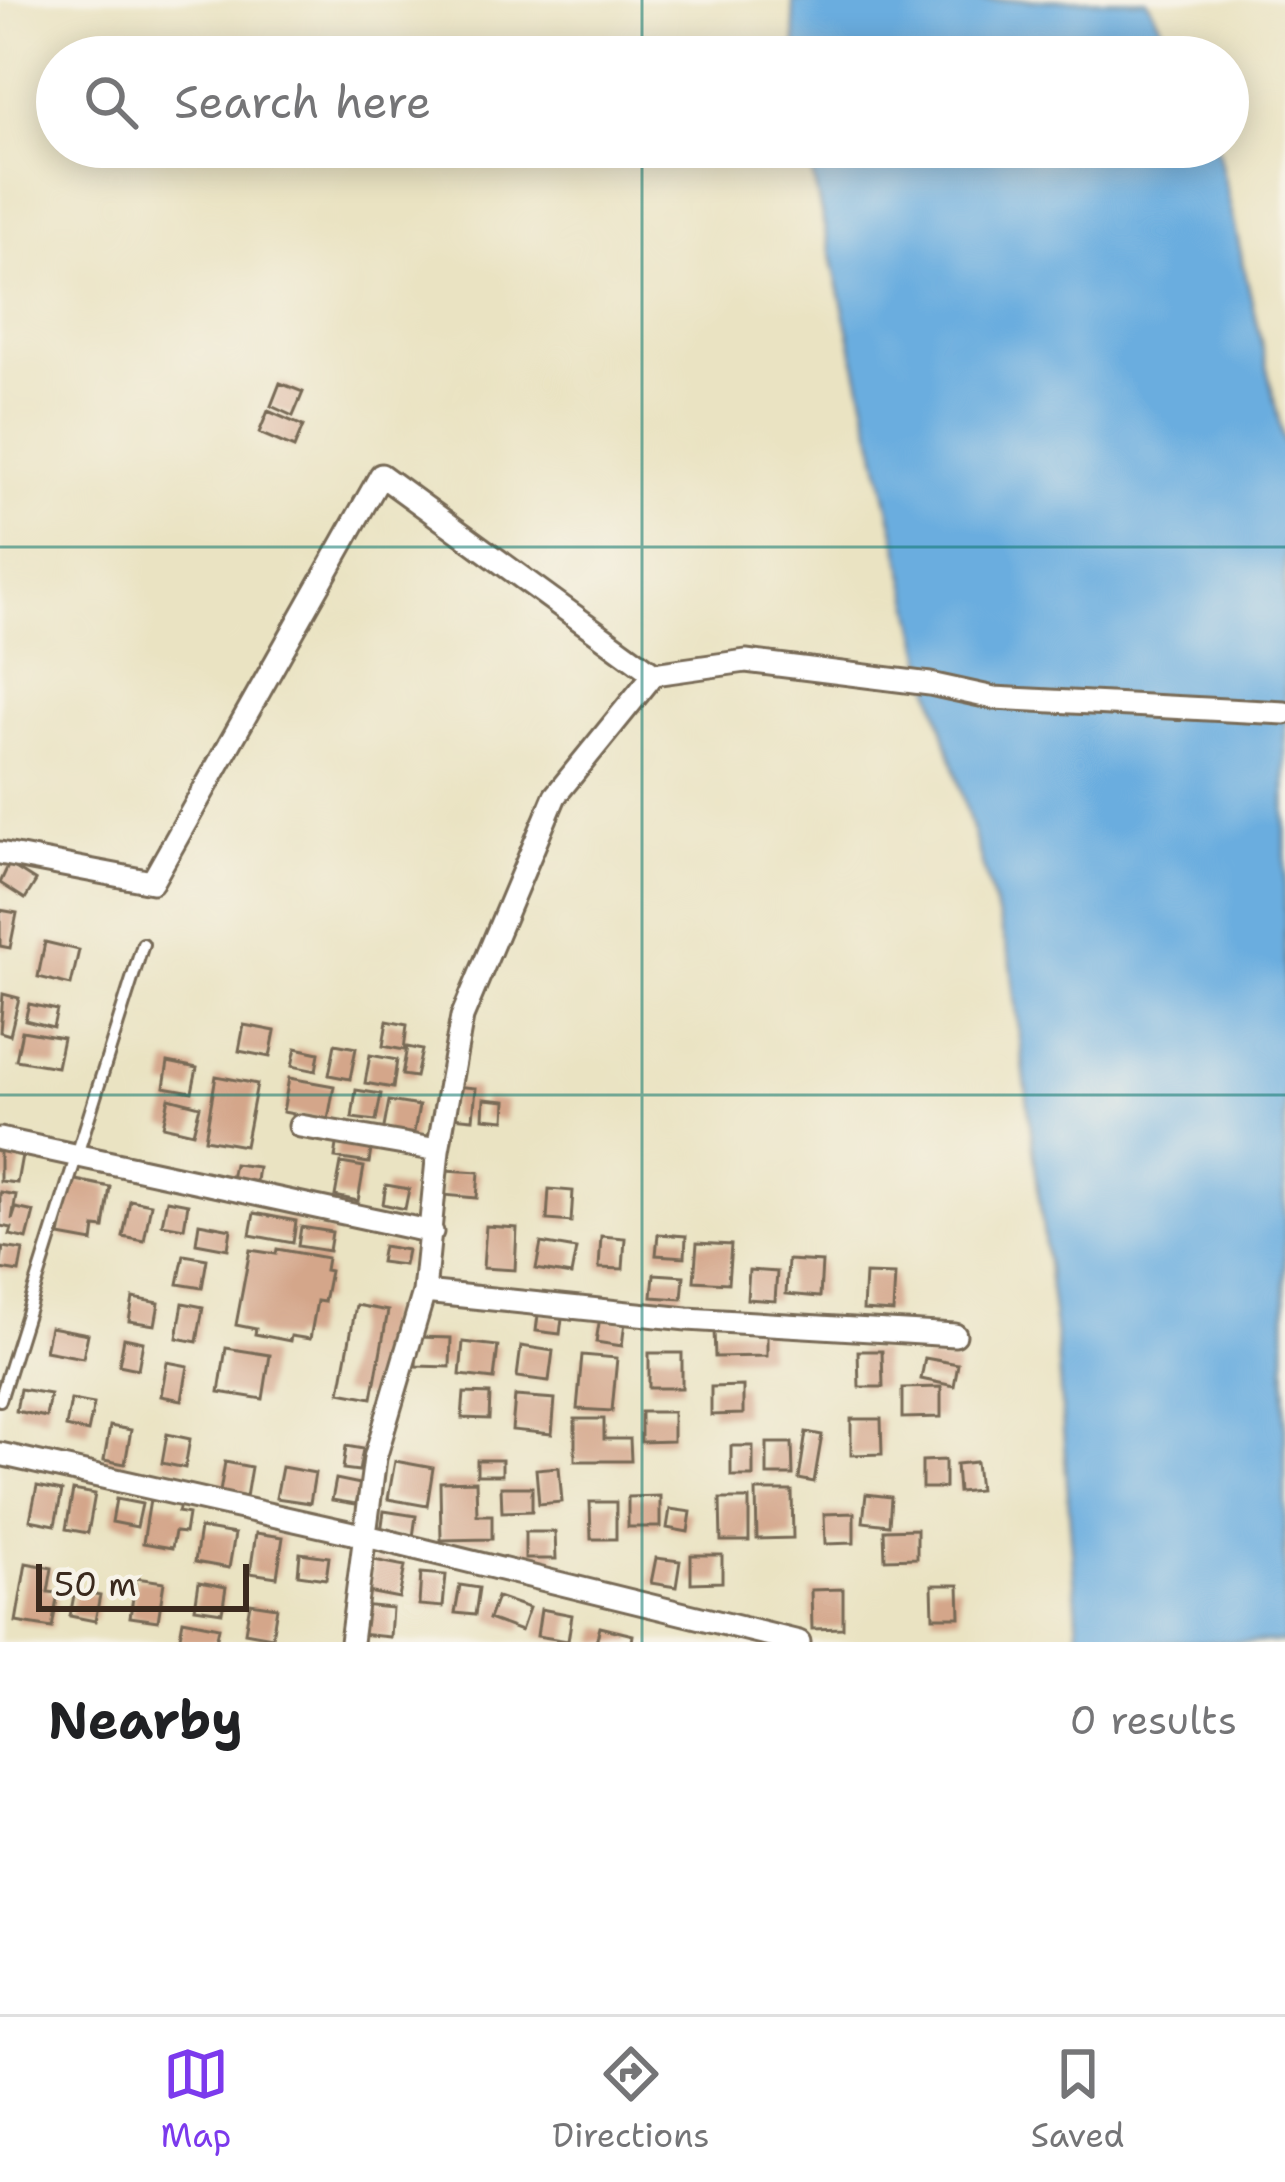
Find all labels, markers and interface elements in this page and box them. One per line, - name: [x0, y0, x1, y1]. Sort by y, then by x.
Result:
- search box: [36, 36, 1249, 168]
- icon: search: [78, 69, 144, 135]
- text: Search here: [174, 72, 431, 132]
- scale bar: [36, 1558, 249, 1611]
- text: 50 m: [54, 1562, 137, 1607]
- text: Nearby: [48, 1686, 243, 1754]
- text: 0 results: [1070, 1694, 1237, 1746]
- tab: Map: [161, 2041, 231, 2158]
- tab: Directions: [552, 2041, 710, 2158]
- tab: Saved: [1031, 2041, 1124, 2158]

